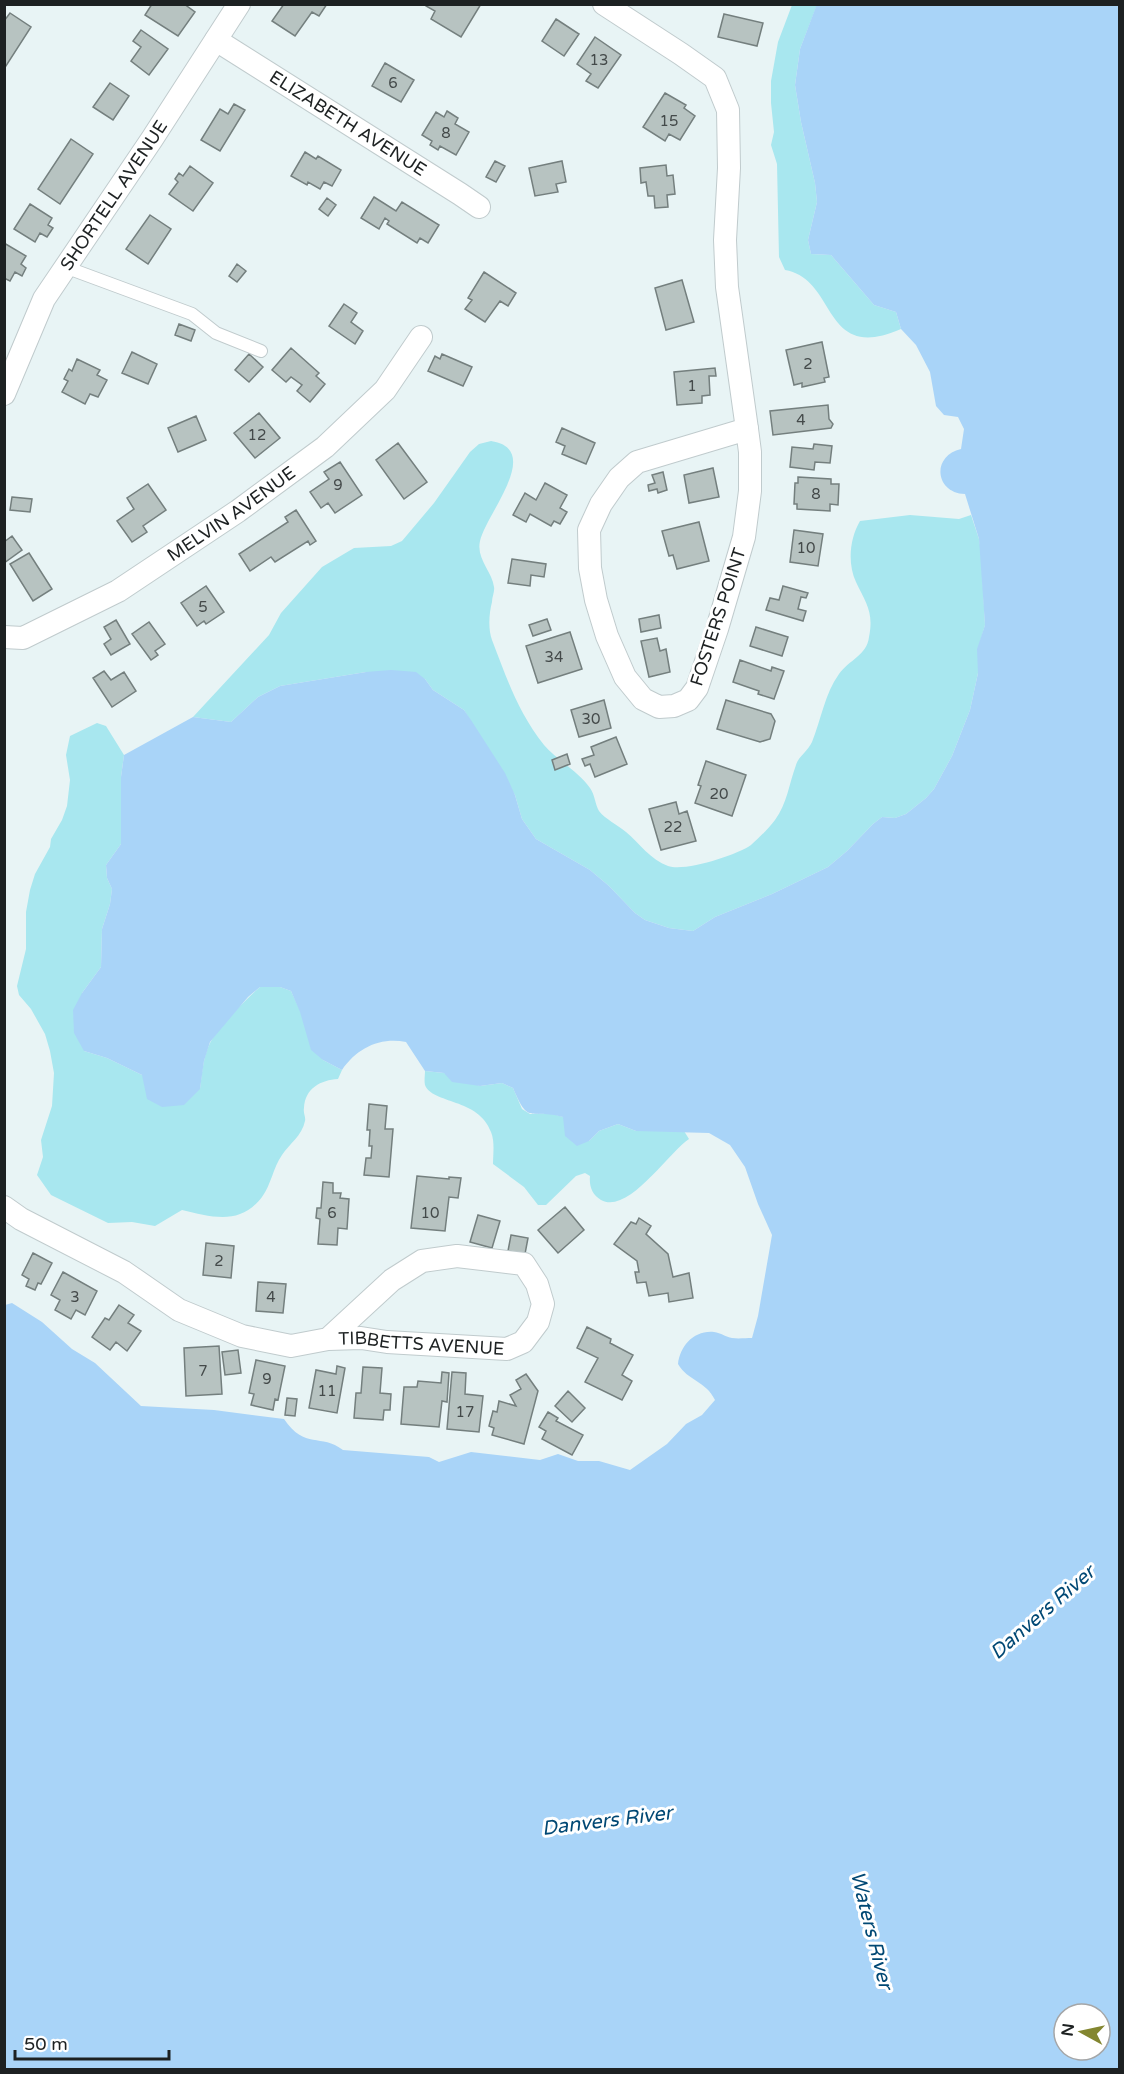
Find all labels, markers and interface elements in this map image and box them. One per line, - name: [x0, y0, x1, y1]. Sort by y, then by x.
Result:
- house number: 13: [590, 51, 608, 69]
- street label: ELIZABETH AVENUE: [265, 66, 430, 181]
- house number: 6: [388, 74, 398, 92]
- house number: 15: [660, 112, 678, 130]
- street label: SHORTELL AVENUE: [55, 116, 172, 275]
- house number: 8: [441, 124, 451, 142]
- house number: 2: [803, 355, 813, 373]
- house number: 1: [687, 377, 697, 395]
- house number: 4: [796, 411, 806, 429]
- house number: 12: [248, 426, 266, 444]
- street label: MELVIN AVENUE: [163, 462, 300, 566]
- house number: 9: [333, 476, 343, 494]
- house number: 8: [811, 485, 821, 503]
- house number: 10: [797, 539, 815, 557]
- street label: FOSTERS POINT: [685, 545, 751, 689]
- house number: 5: [198, 598, 208, 616]
- house number: 34: [545, 648, 563, 666]
- house number: 30: [582, 710, 600, 728]
- house number: 20: [710, 785, 728, 803]
- house number: 22: [664, 818, 682, 836]
- house number: 6: [327, 1204, 337, 1222]
- house number: 10: [421, 1204, 439, 1222]
- house number: 2: [214, 1252, 224, 1270]
- house number: 3: [70, 1288, 80, 1306]
- house number: 4: [266, 1288, 276, 1306]
- street label: TIBBETTS AVENUE: [338, 1327, 505, 1360]
- house number: 7: [198, 1362, 208, 1380]
- house number: 9: [262, 1370, 272, 1388]
- house number: 11: [318, 1382, 336, 1400]
- house number: 17: [456, 1403, 474, 1421]
- water label: Danvers River: [985, 1559, 1102, 1665]
- water label: Danvers River: [541, 1801, 676, 1841]
- water label: Waters River: [845, 1869, 898, 1994]
- north arrow: [1052, 2002, 1112, 2062]
- text: N: [1057, 2022, 1079, 2038]
- scale bar: [15, 2023, 170, 2061]
- text: 50 m: [24, 2033, 68, 2055]

